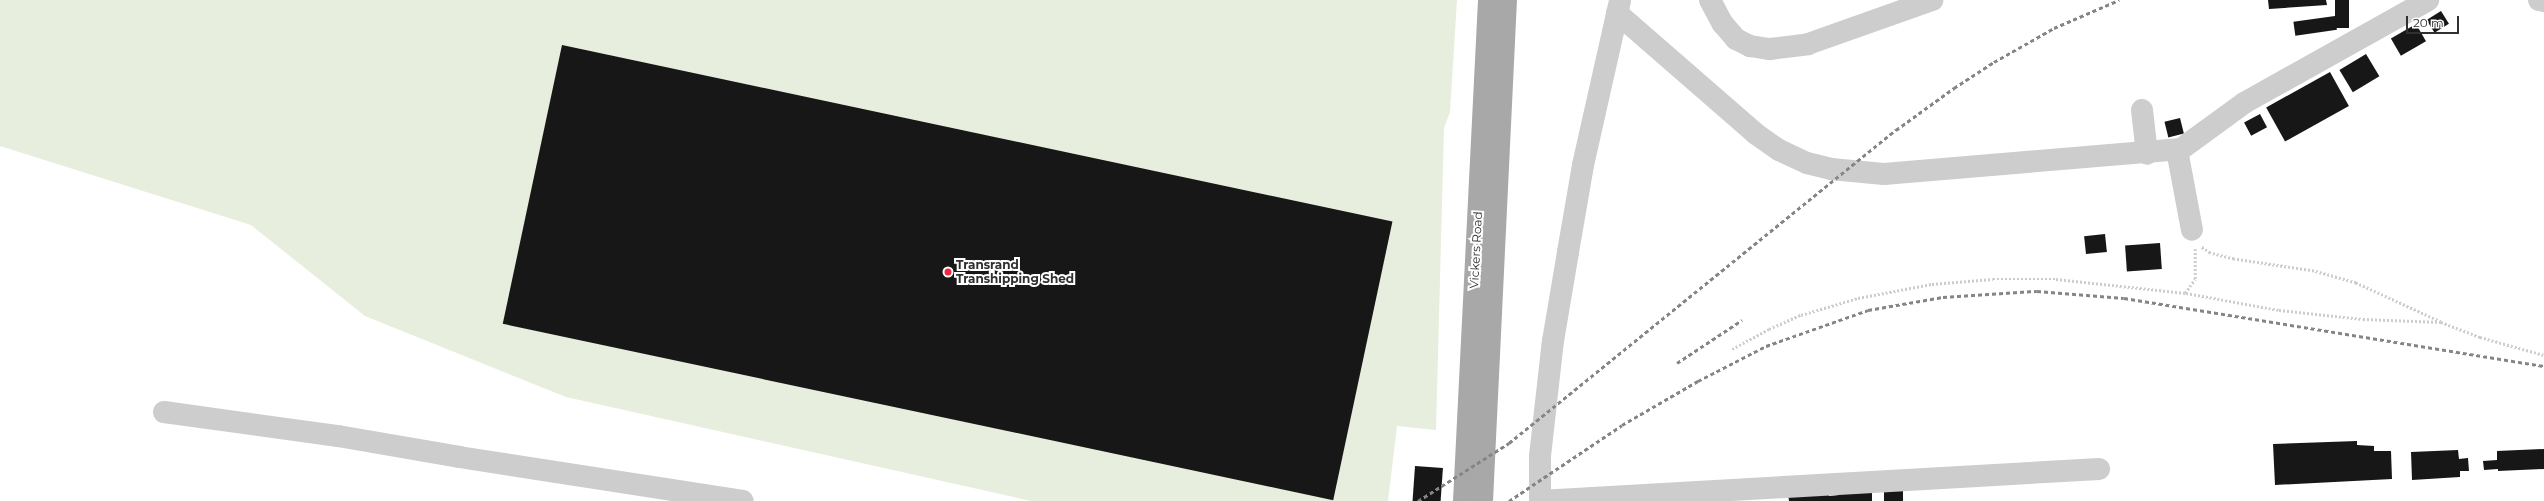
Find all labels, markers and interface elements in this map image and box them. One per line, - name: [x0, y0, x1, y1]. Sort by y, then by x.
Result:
- scale bar: [2408, 8, 2461, 34]
- text: 20 m: [2413, 15, 2444, 30]
- street label: Vickers Road: [1467, 211, 1485, 289]
- place label: Transrand Transhipping Shed: [956, 258, 1074, 286]
- marker: Transrand Transhipping Shed: [943, 267, 953, 277]

